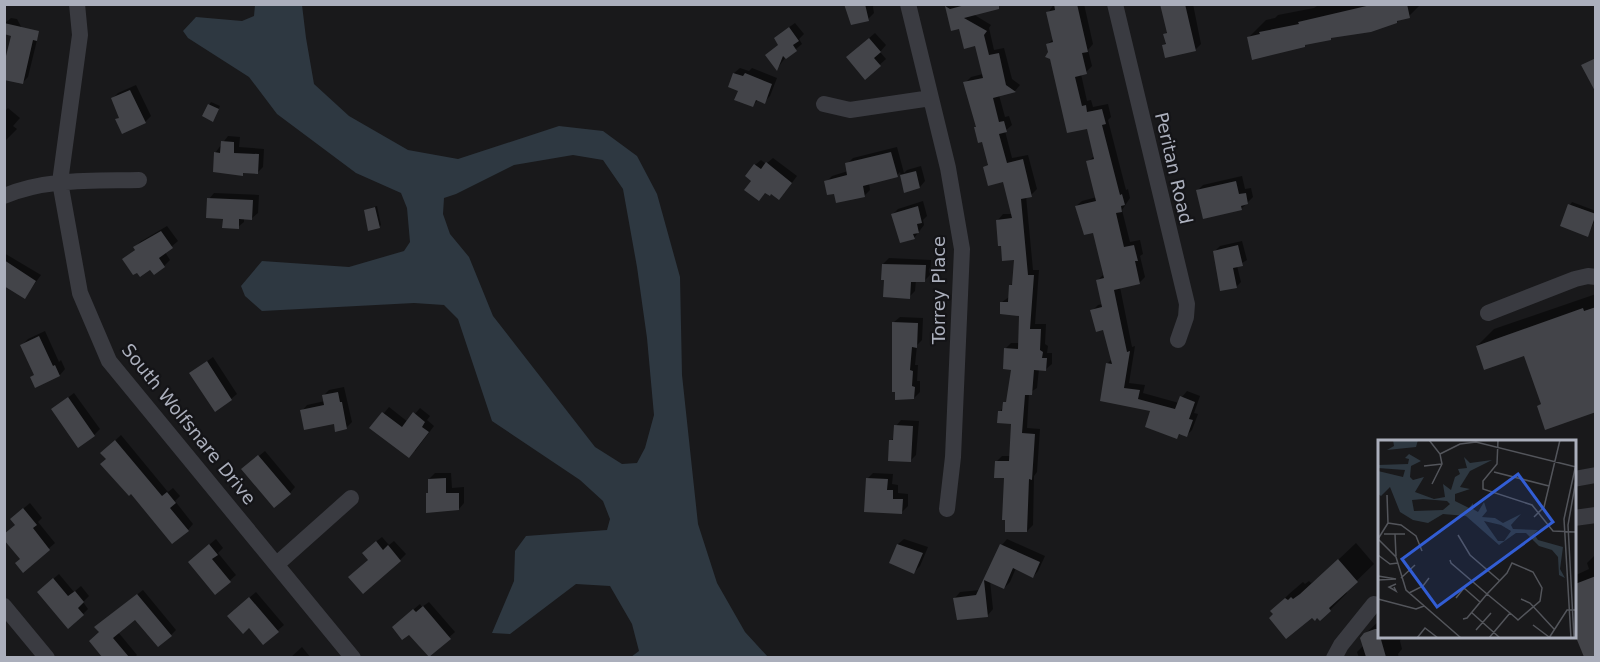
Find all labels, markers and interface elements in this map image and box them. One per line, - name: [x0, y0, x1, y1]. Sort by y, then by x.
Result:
- street label: Peritan Road: [1151, 110, 1197, 226]
- street label: Torrey Place: [928, 236, 949, 345]
- street label: South Wolfsnare Drive: [118, 339, 260, 509]
- inset map: [1378, 440, 1576, 638]

